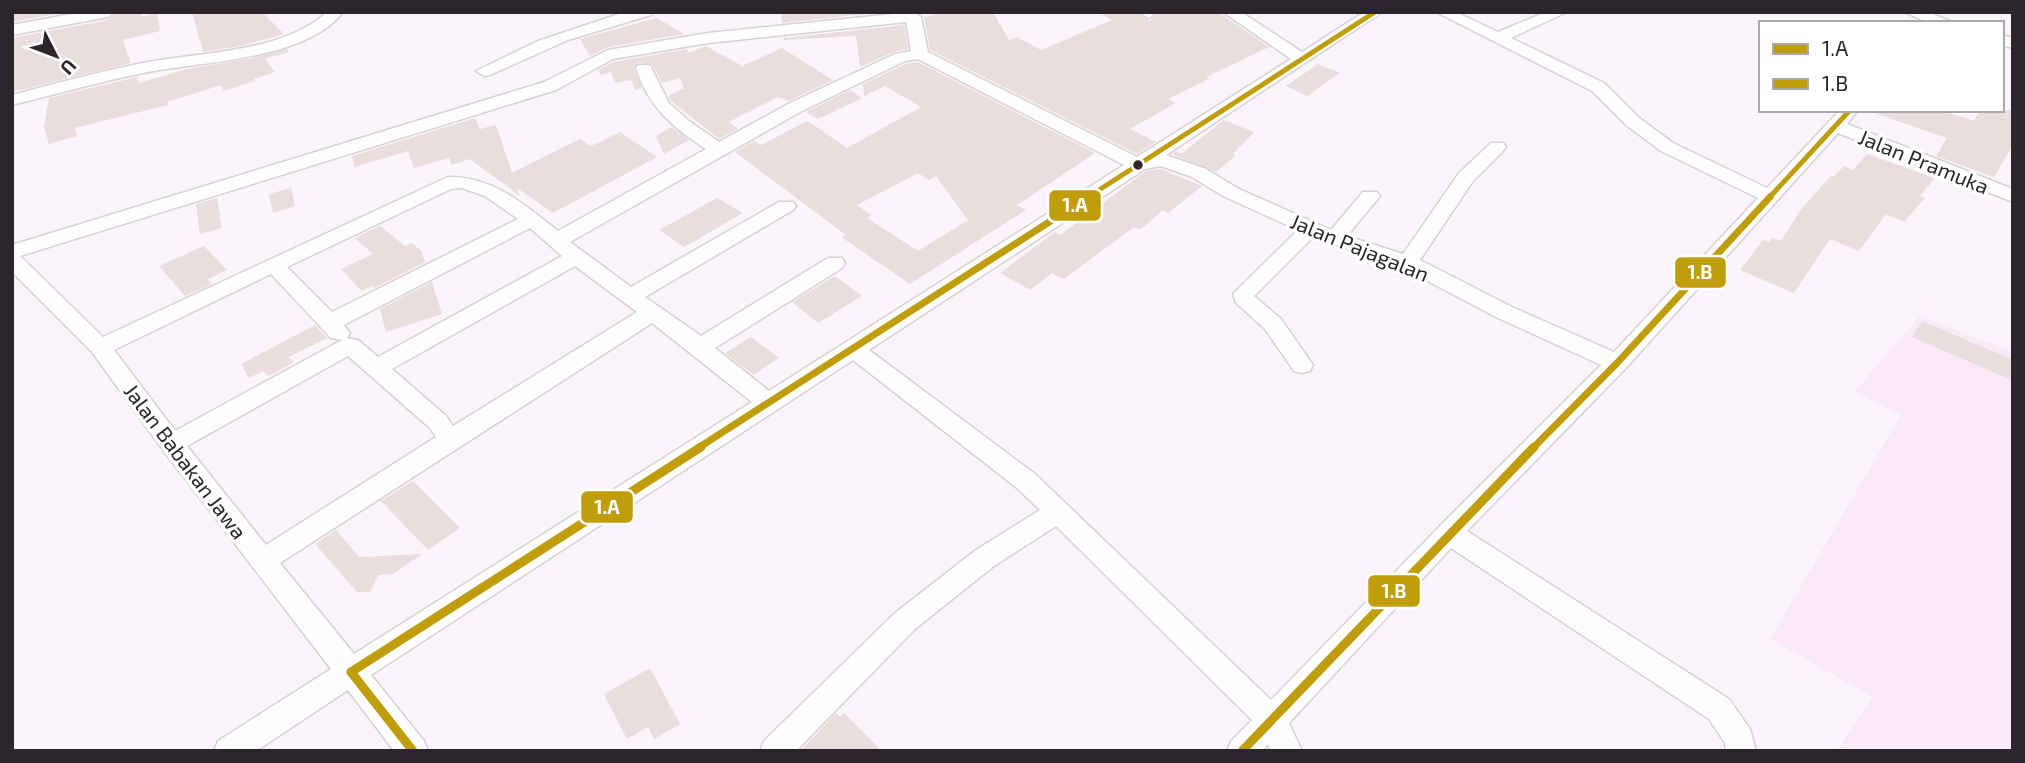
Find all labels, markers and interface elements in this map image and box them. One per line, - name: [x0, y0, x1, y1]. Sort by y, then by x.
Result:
- north arrow: [21, 21, 91, 91]
- legend: [1759, 21, 2004, 112]
- text: 1.A: [1822, 35, 1848, 60]
- text: U: [56, 55, 82, 80]
- text: 1.B: [1822, 70, 1848, 95]
- street label: Jalan Pramuka: [1855, 124, 1993, 198]
- unlabelled marker: [1131, 158, 1145, 172]
- line badge: 1.A: [1048, 189, 1102, 222]
- text: 1.A: [1062, 193, 1088, 216]
- street label: Jalan Pajagalan: [1287, 208, 1433, 287]
- line badge: 1.B: [1674, 256, 1727, 289]
- text: 1.B: [1687, 260, 1713, 283]
- street label: Jalan Babakan Jawa: [120, 379, 252, 543]
- line badge: 1.A: [580, 490, 634, 524]
- text: 1.A: [594, 495, 620, 518]
- line badge: 1.B: [1367, 574, 1421, 608]
- text: 1.B: [1381, 579, 1407, 602]

